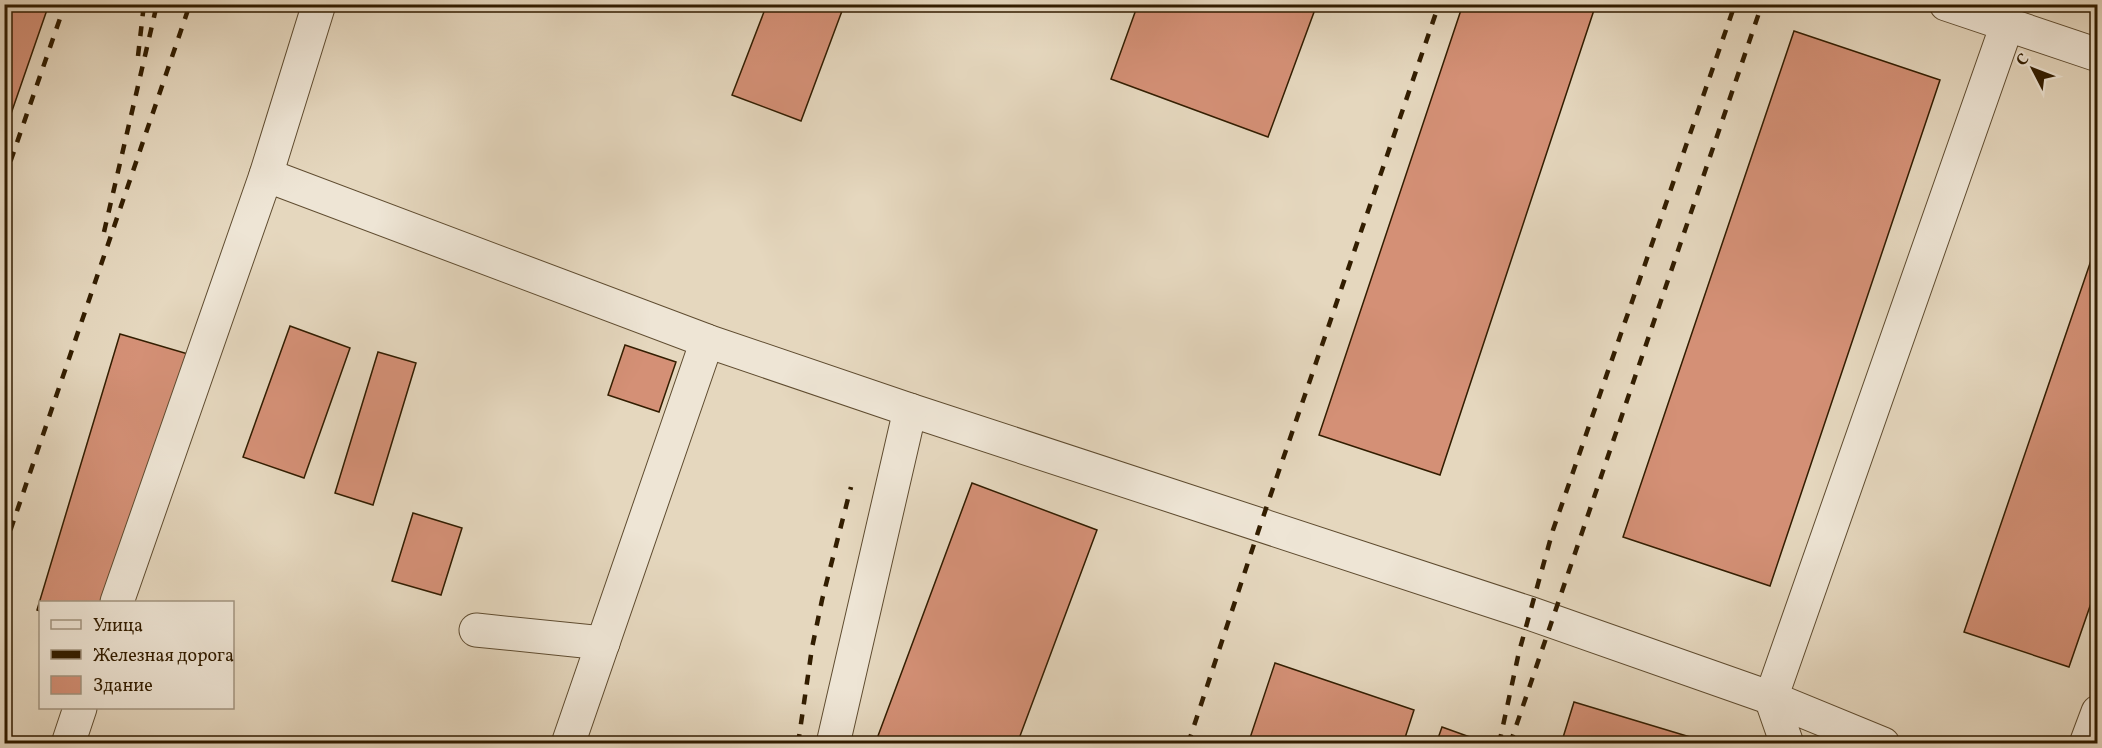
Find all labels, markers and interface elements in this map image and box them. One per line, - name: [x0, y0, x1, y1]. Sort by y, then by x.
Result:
- north arrow: [2003, 39, 2063, 99]
- text: С: [2012, 49, 2035, 71]
- legend: [39, 601, 234, 709]
- text: Улица: [93, 614, 143, 639]
- text: Железная дорога: [93, 644, 234, 669]
- text: Здание: [93, 674, 153, 699]

